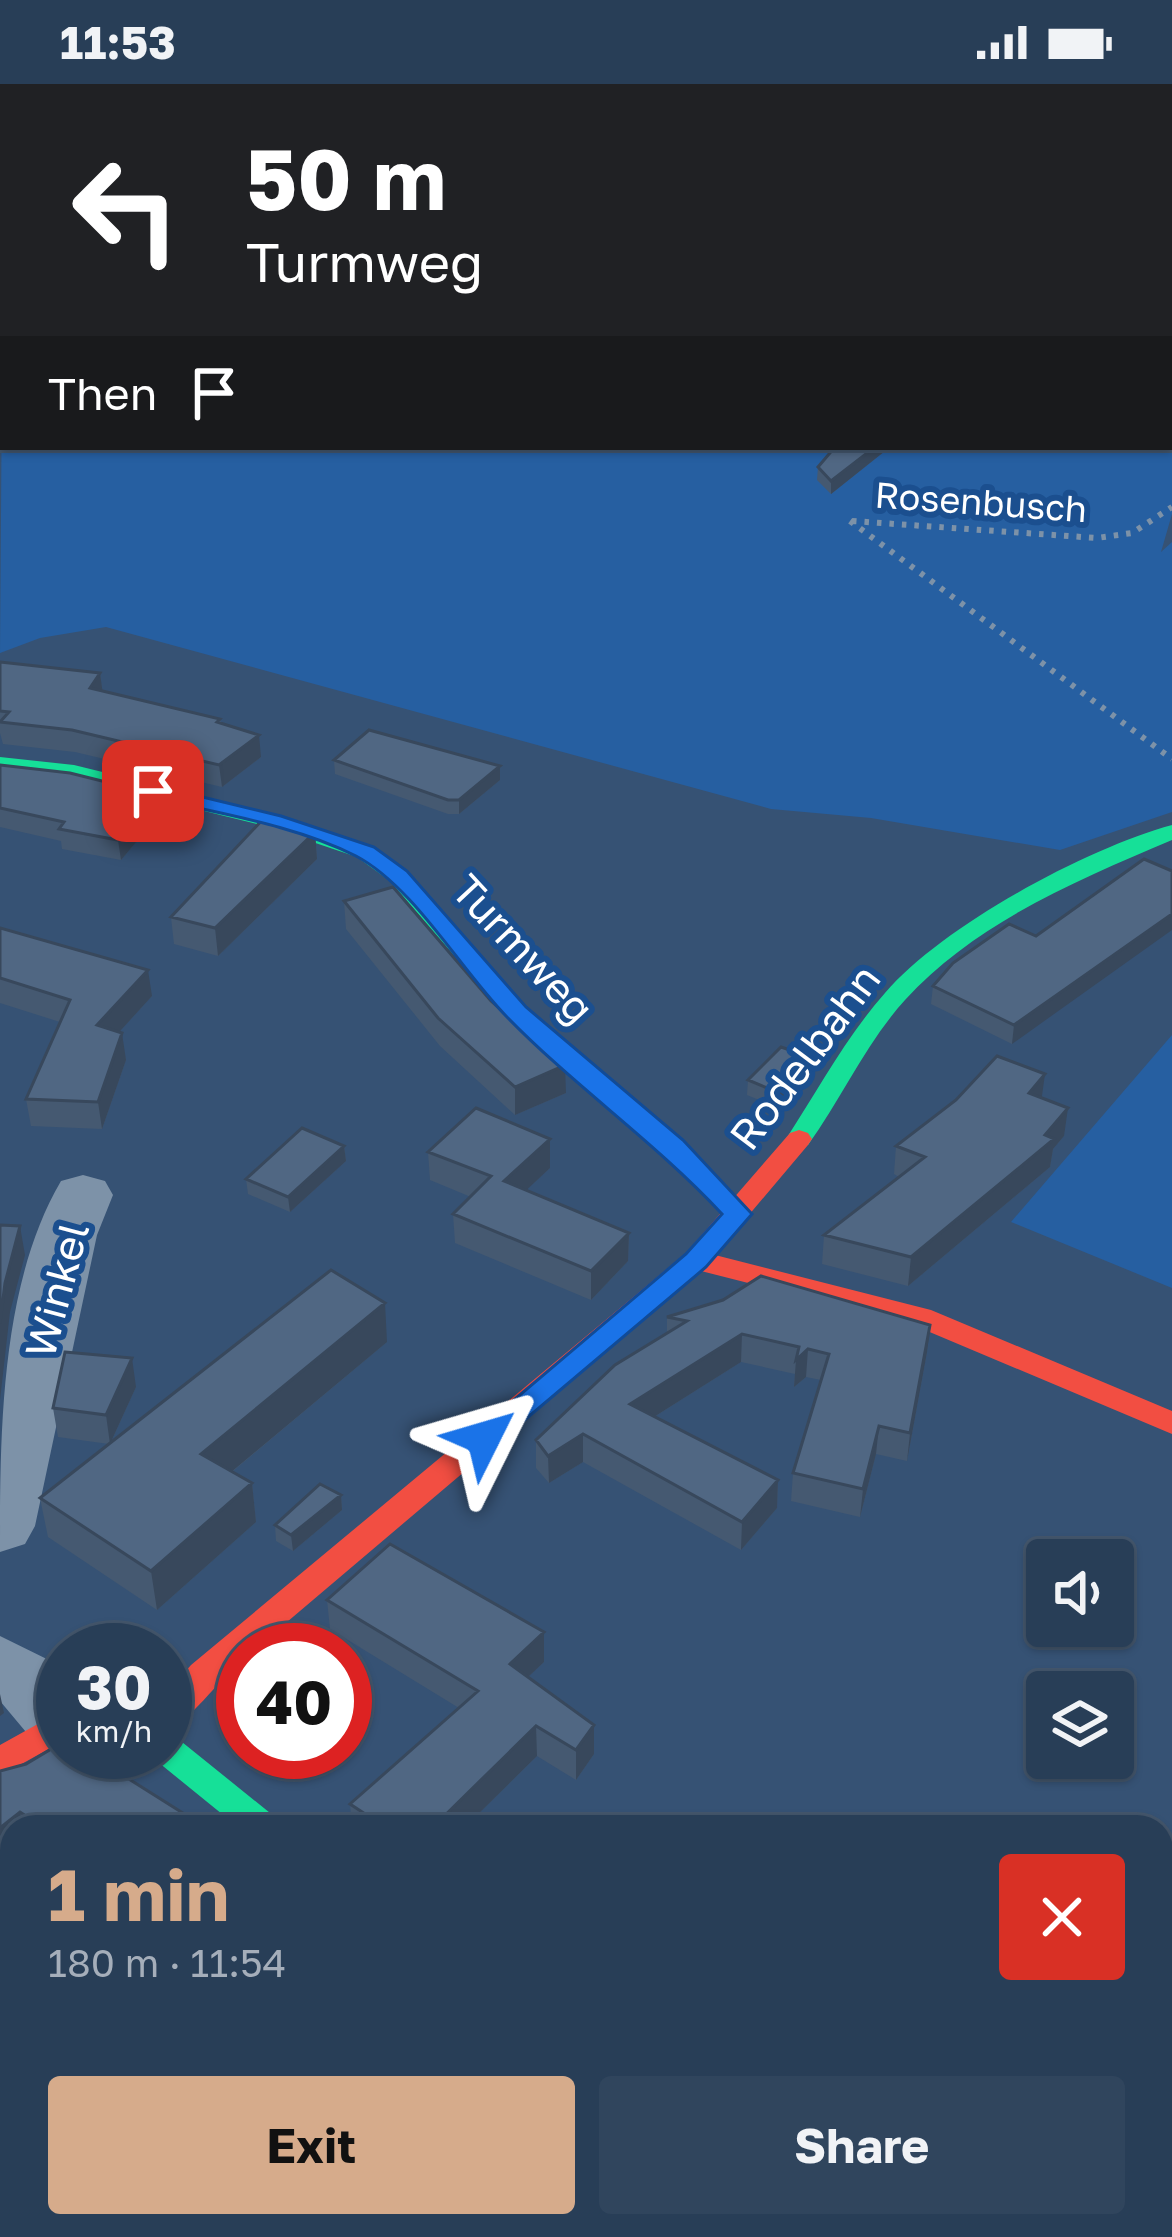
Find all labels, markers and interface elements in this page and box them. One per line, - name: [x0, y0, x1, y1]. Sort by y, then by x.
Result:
- text: 11:53: [60, 15, 176, 69]
- text: 50 m: [246, 128, 446, 228]
- icon: left: [48, 132, 204, 288]
- text: Turmweg: [246, 229, 483, 294]
- icon: arrive: [181, 360, 247, 426]
- text: Then: [48, 366, 157, 420]
- street label: Rosenbusch: [873, 473, 1089, 530]
- pin: [102, 740, 204, 842]
- icon: arrive: [120, 758, 186, 824]
- street label: Turmweg: [443, 864, 605, 1033]
- street label: Rodelbahn: [719, 954, 890, 1159]
- street label: Winkel: [14, 1217, 98, 1363]
- position arrow: [421, 1375, 547, 1501]
- map controls: [1026, 1539, 1134, 1779]
- button: sound: [1026, 1539, 1134, 1647]
- speed limit sign: 40: [216, 1623, 372, 1779]
- text: 30: [76, 1650, 152, 1722]
- button: layers: [1026, 1671, 1134, 1779]
- text: km/h: [76, 1713, 152, 1749]
- text: 1 min: [48, 1850, 229, 1937]
- button: close: [999, 1854, 1125, 1980]
- text: 180 m · 11:54: [48, 1939, 286, 1986]
- button: Exit: [48, 2076, 575, 2214]
- button: Share: [599, 2076, 1125, 2214]

